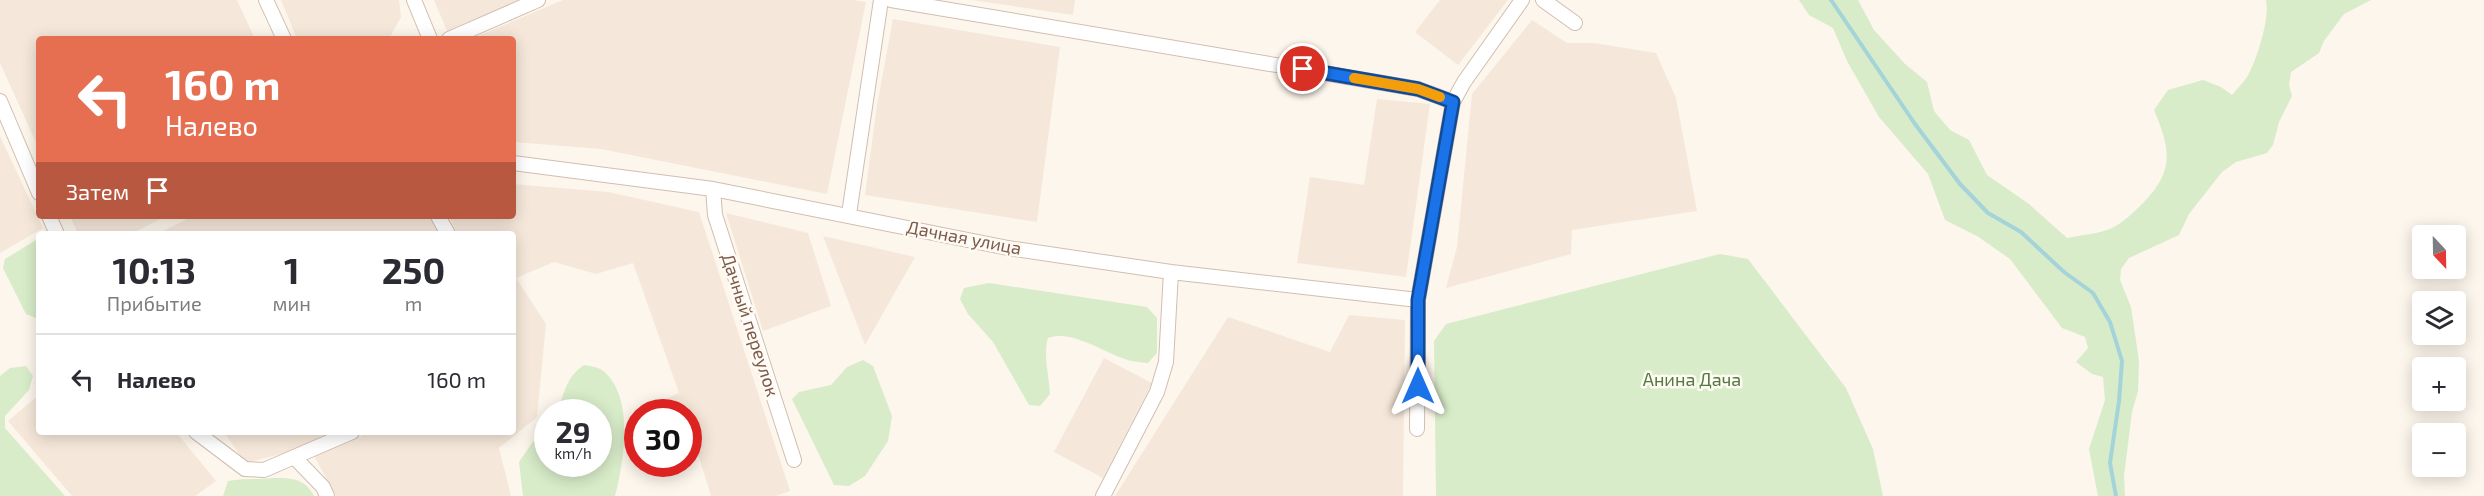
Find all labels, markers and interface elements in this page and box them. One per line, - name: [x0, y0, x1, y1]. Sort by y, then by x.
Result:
- pin: [1277, 43, 1328, 94]
- icon: arrive: [1286, 52, 1319, 85]
- text: 160 m: [165, 58, 281, 108]
- icon: left: [66, 60, 144, 138]
- text: Налево: [165, 109, 258, 141]
- icon: arrive: [141, 174, 174, 207]
- text: Затем: [66, 178, 129, 204]
- street label: Дачная улица: [905, 215, 1023, 259]
- north arrow: [2412, 225, 2466, 279]
- map controls: [2412, 225, 2466, 477]
- text: 10:13: [113, 248, 196, 291]
- text: 1: [284, 248, 300, 291]
- text: 250: [382, 248, 445, 291]
- street label: Дачный переулок: [717, 250, 785, 399]
- text: Прибытие: [107, 291, 202, 315]
- text: мин: [273, 291, 311, 315]
- text: m: [405, 291, 422, 315]
- button: layers: [2412, 291, 2466, 345]
- position arrow: [1386, 354, 1450, 418]
- button: +: [2412, 357, 2466, 411]
- icon: left: [66, 363, 99, 396]
- text: Налево: [117, 366, 196, 392]
- text: 160 m: [427, 366, 486, 392]
- park label: Анина Дача: [1643, 368, 1741, 390]
- speed limit sign: 30: [624, 399, 702, 477]
- text: 29: [555, 413, 591, 449]
- button: −: [2412, 423, 2466, 477]
- text: km/h: [554, 444, 592, 462]

